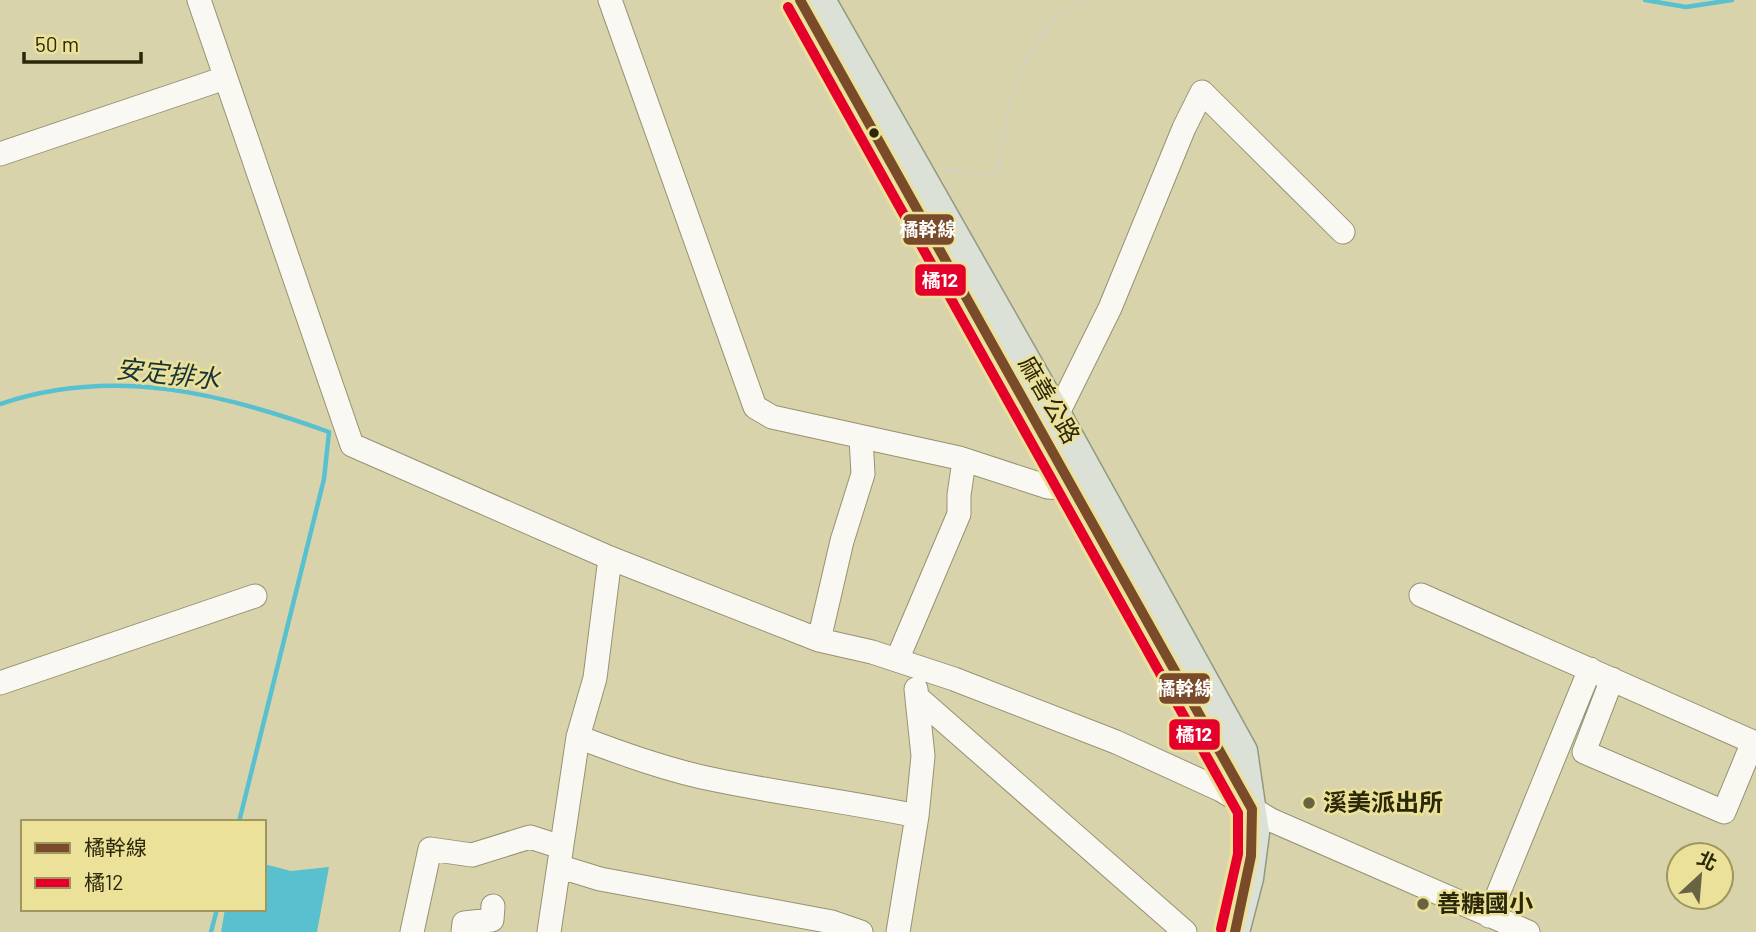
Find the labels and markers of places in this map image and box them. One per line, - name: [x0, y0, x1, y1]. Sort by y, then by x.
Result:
- unlabelled marker: [867, 126, 881, 140]
- place label: 溪美派出所: [1323, 787, 1443, 816]
- marker: 溪美派出所: [1301, 795, 1317, 811]
- place label: 善糖國小: [1437, 888, 1533, 917]
- marker: 善糖國小: [1415, 896, 1431, 912]

